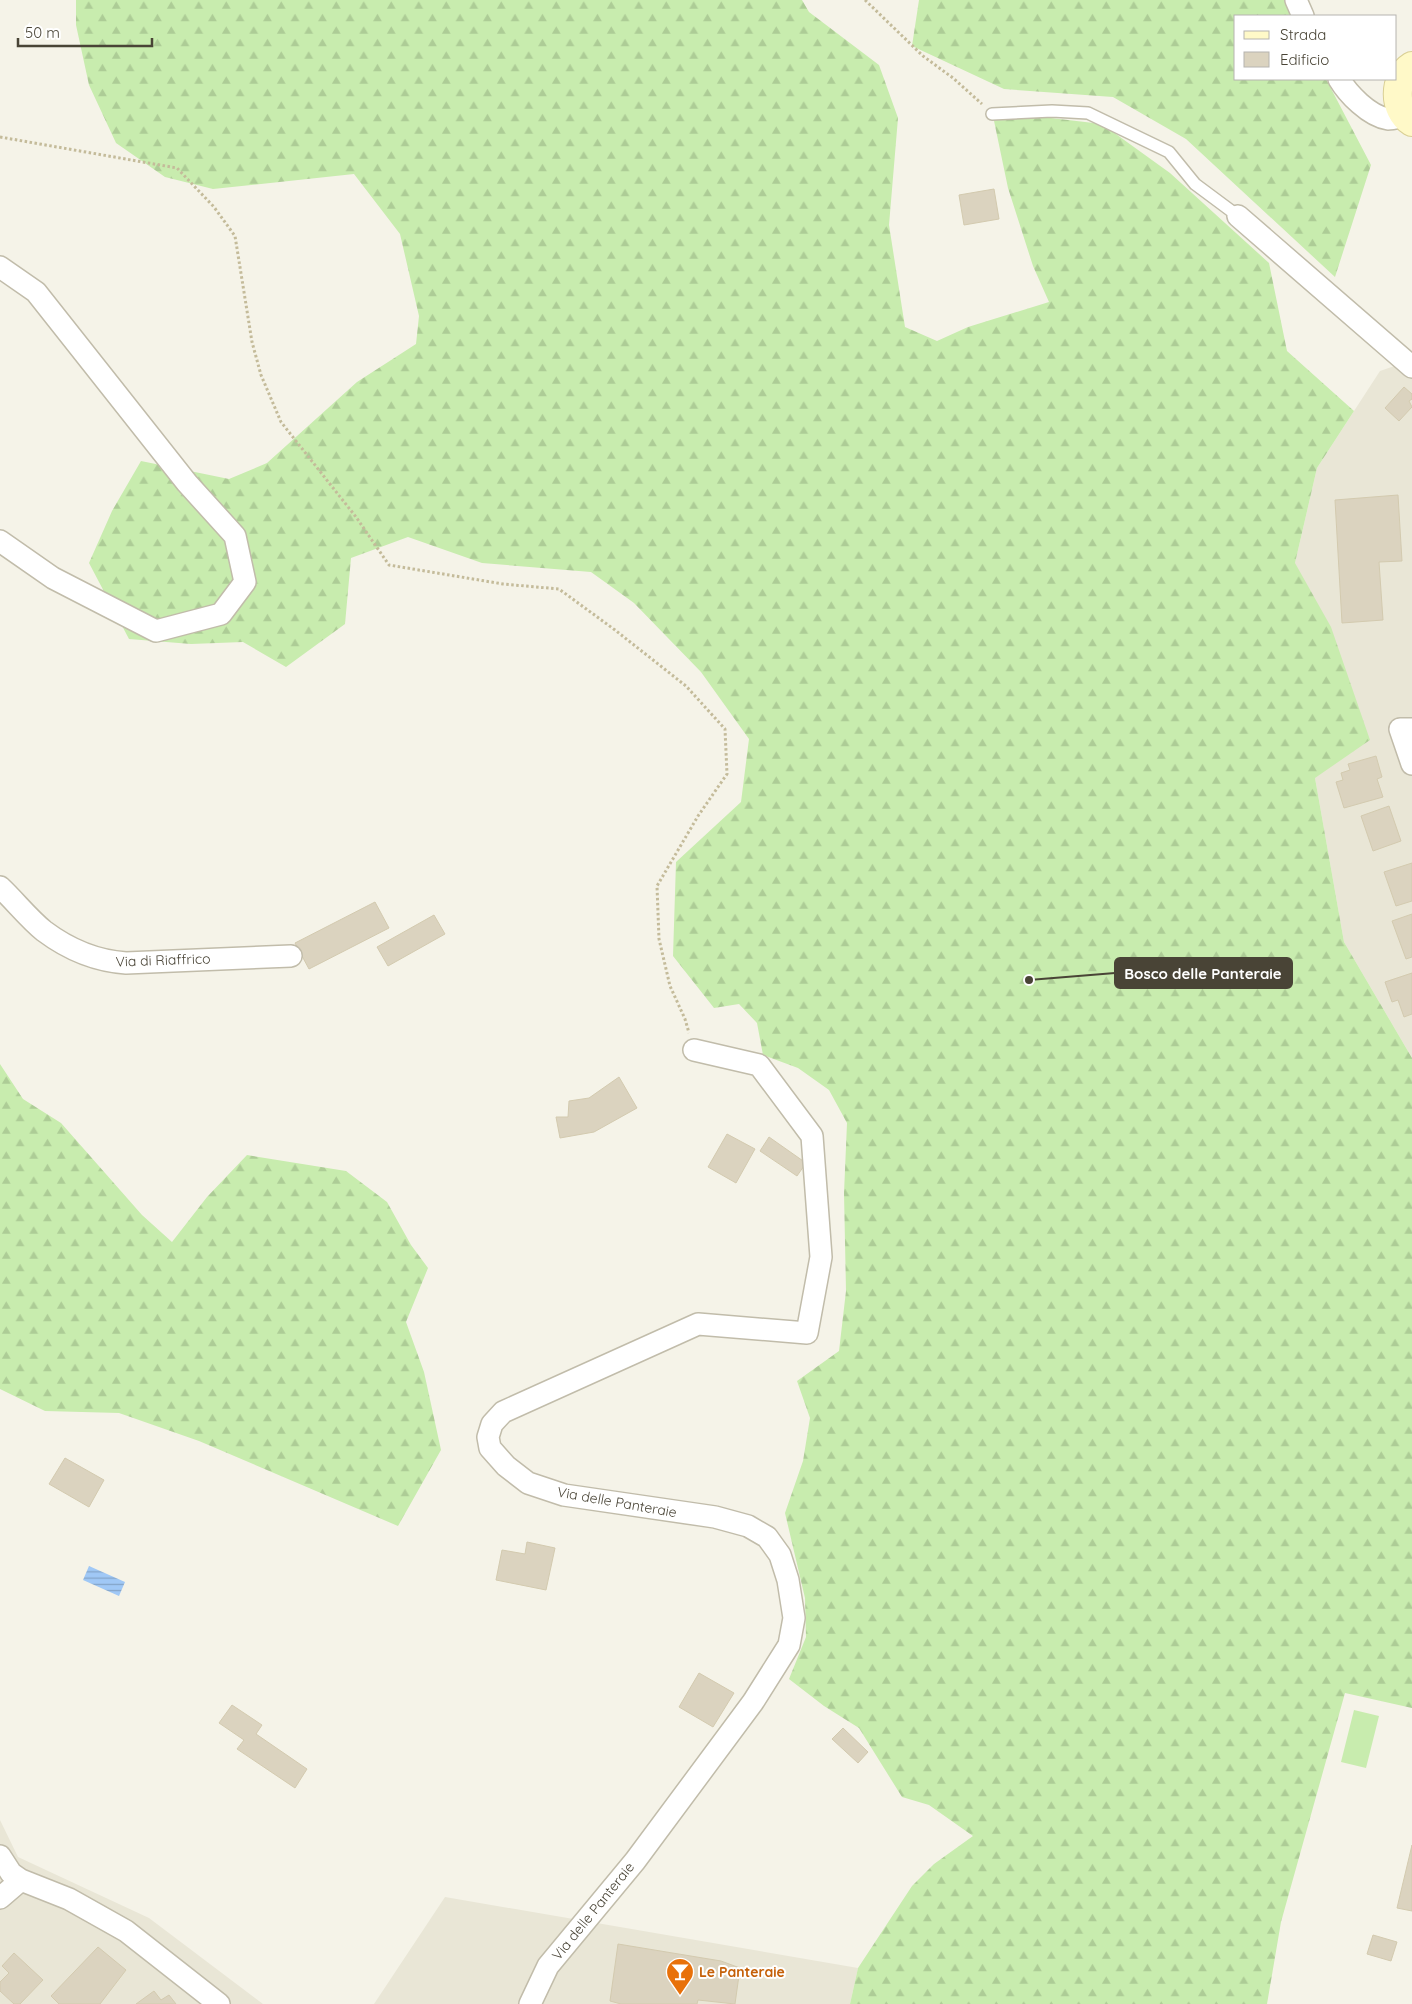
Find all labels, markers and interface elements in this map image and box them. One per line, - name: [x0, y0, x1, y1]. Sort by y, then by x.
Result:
- scale bar: [18, 15, 151, 47]
- legend: [1234, 15, 1397, 80]
- text: 50 m: [25, 23, 60, 42]
- text: Strada: [1280, 25, 1326, 44]
- text: Edificio: [1280, 50, 1329, 69]
- street label: Via di Riaffrico: [115, 949, 211, 971]
- callout: Bosco delle Panteraie: [1115, 958, 1292, 988]
- text: Bosco delle Panteraie: [1124, 964, 1282, 983]
- street label: Via delle Panteraie: [556, 1483, 678, 1521]
- street label: Via delle Panteraie: [548, 1858, 638, 1964]
- bar icon: Le Panteraie: [665, 1957, 695, 1996]
- place label: Le Panteraie: [699, 1963, 785, 1981]

